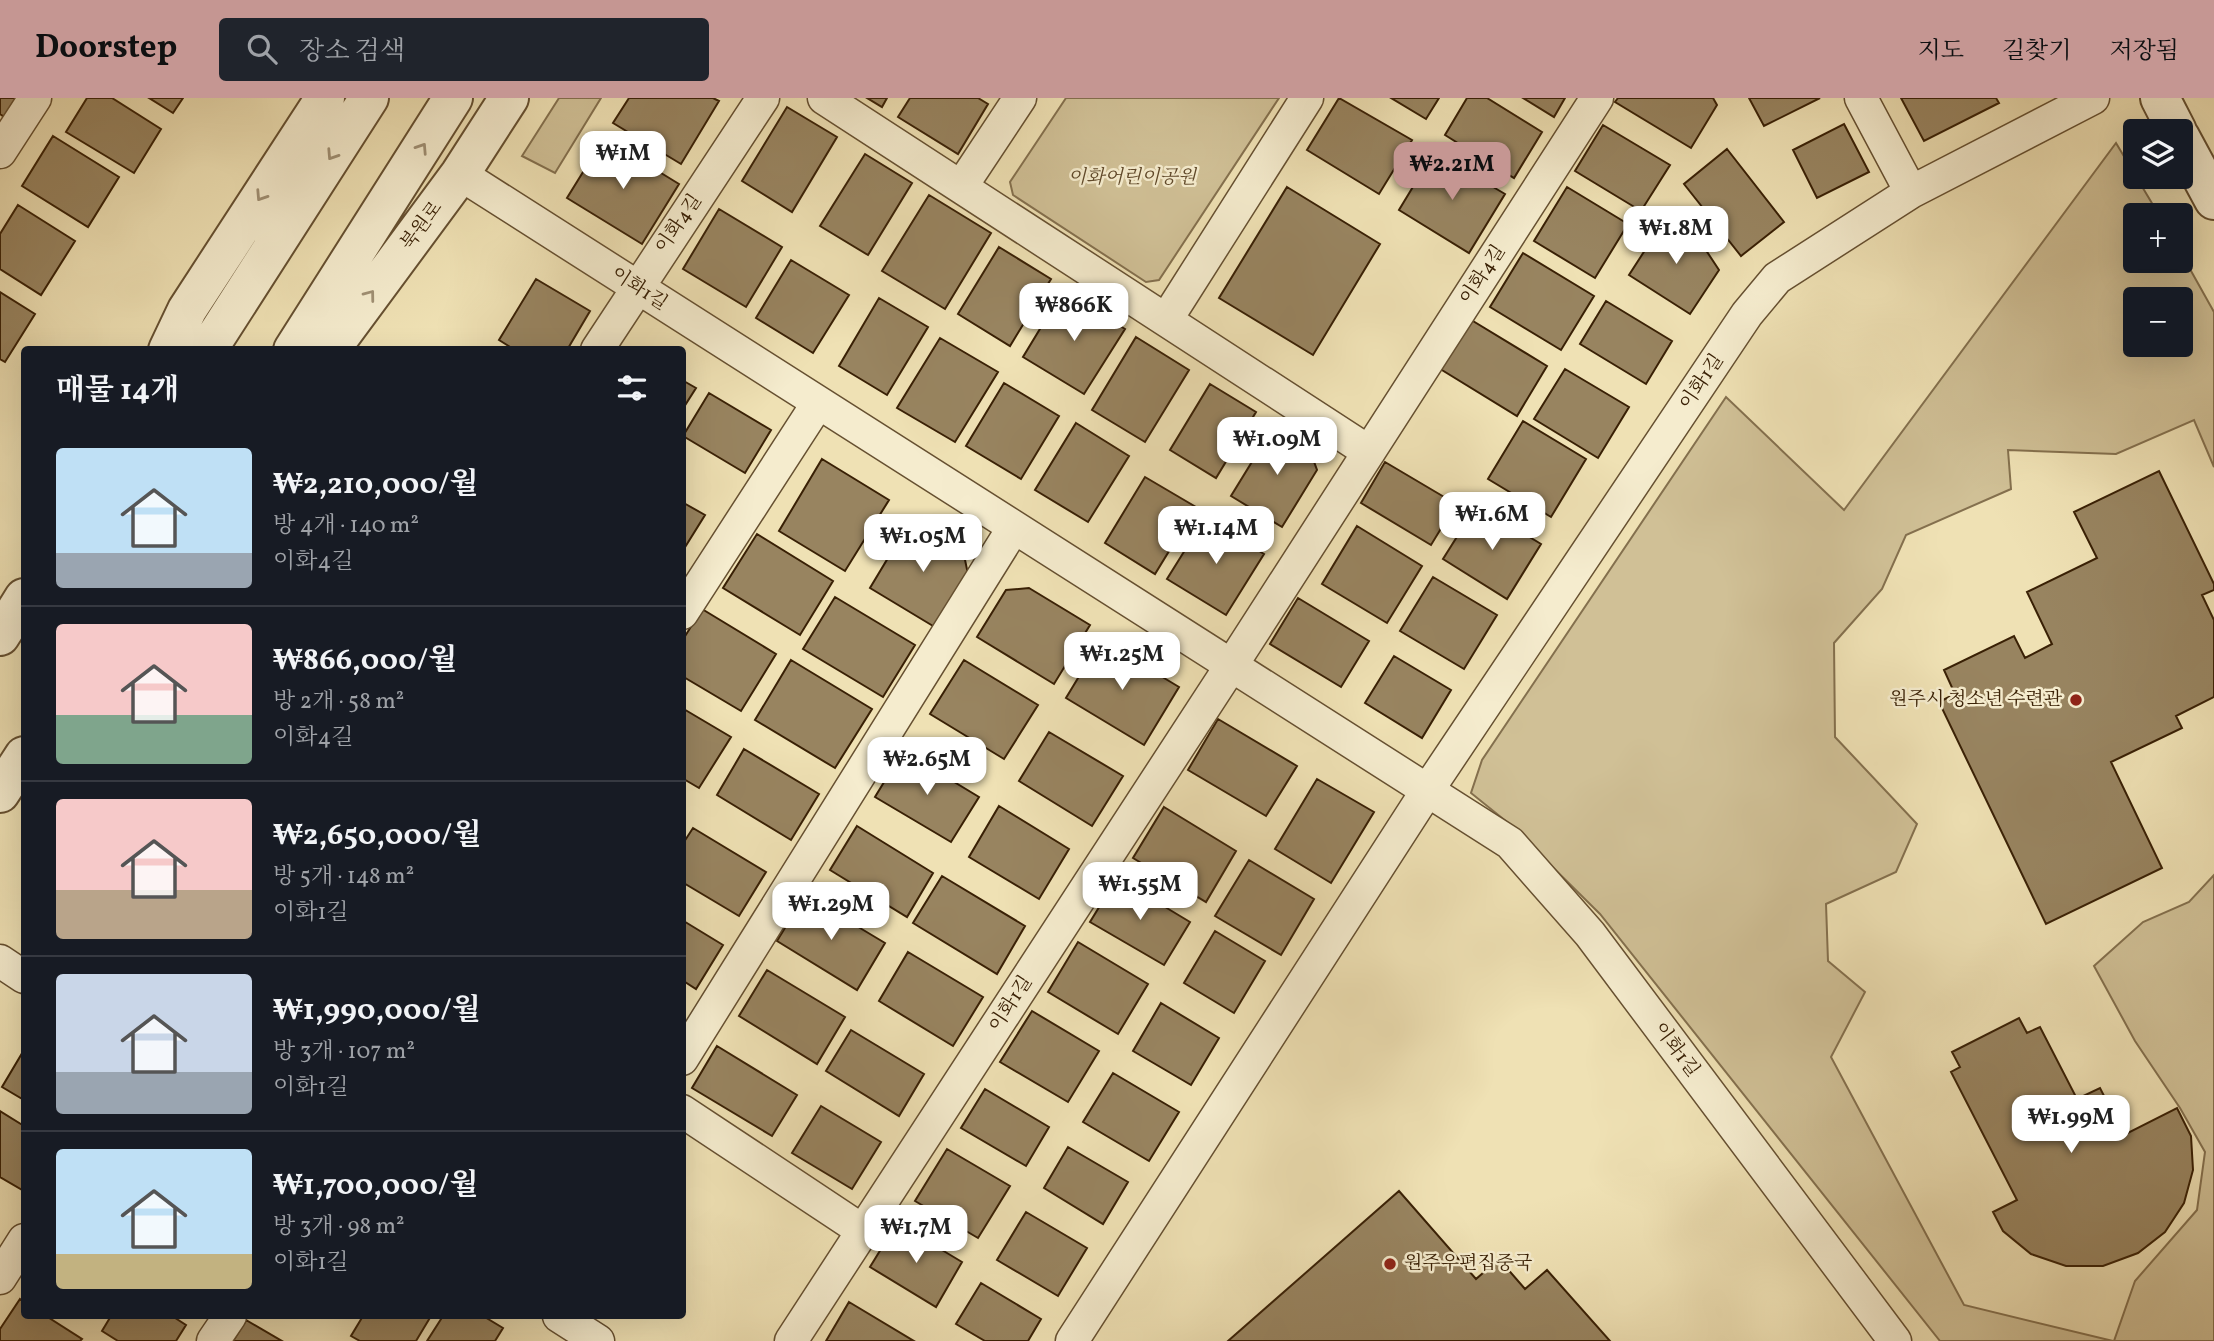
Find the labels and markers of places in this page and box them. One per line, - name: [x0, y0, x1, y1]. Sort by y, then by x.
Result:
- pin: ₩1M: [589, 132, 657, 191]
- pin: ₩2.21M: [1395, 142, 1509, 202]
- pin: ₩1.8M: [1627, 206, 1725, 266]
- pin: ₩866K: [1025, 284, 1123, 343]
- pin: ₩1.09M: [1220, 418, 1334, 477]
- pin: ₩1.6M: [1443, 492, 1541, 552]
- pin: ₩1.14M: [1159, 506, 1273, 566]
- pin: ₩1.05M: [866, 514, 980, 574]
- pin: ₩1.25M: [1065, 632, 1179, 692]
- place label: 원주시 청소년 수련관: [1889, 687, 2063, 713]
- marker: 원주시 청소년 수련관: [2068, 692, 2084, 708]
- pin: ₩2.65M: [870, 738, 984, 797]
- pin: ₩1.55M: [1083, 862, 1197, 922]
- pin: ₩1.29M: [774, 882, 888, 942]
- pin: ₩1.99M: [2014, 1096, 2128, 1155]
- pin: ₩1.7M: [867, 1206, 965, 1265]
- place label: 원주우편집중국: [1404, 1251, 1532, 1277]
- marker: 원주우편집중국: [1382, 1256, 1398, 1272]

